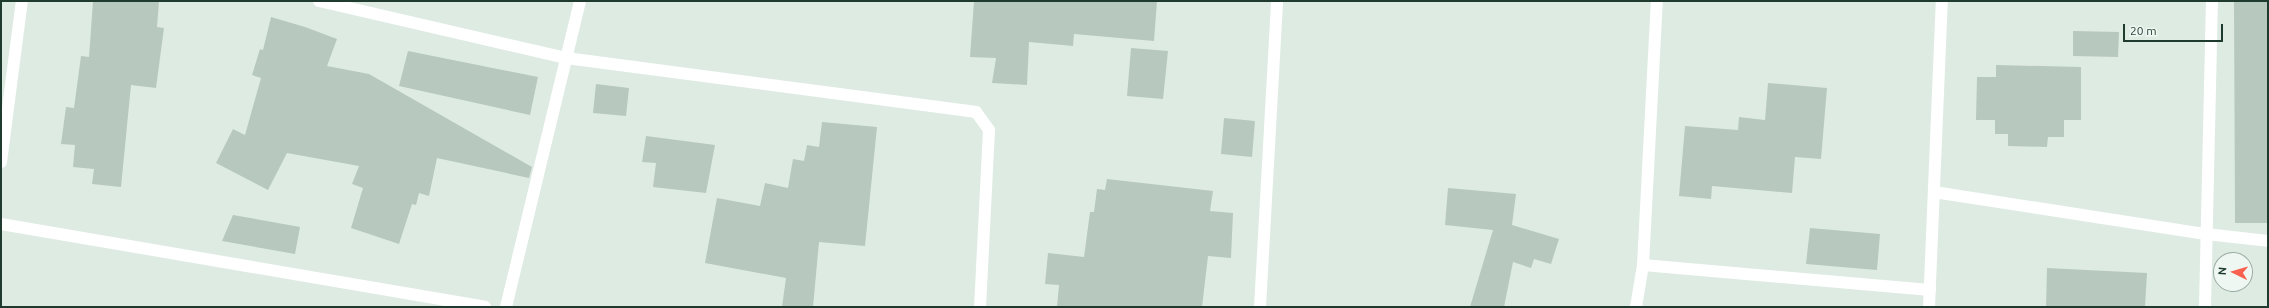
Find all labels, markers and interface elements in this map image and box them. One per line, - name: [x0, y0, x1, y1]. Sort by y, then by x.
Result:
- scale bar: [2125, 16, 2225, 42]
- text: 20 m: [2130, 24, 2157, 37]
- north arrow: [2213, 252, 2253, 292]
- text: N: [2216, 266, 2228, 276]

